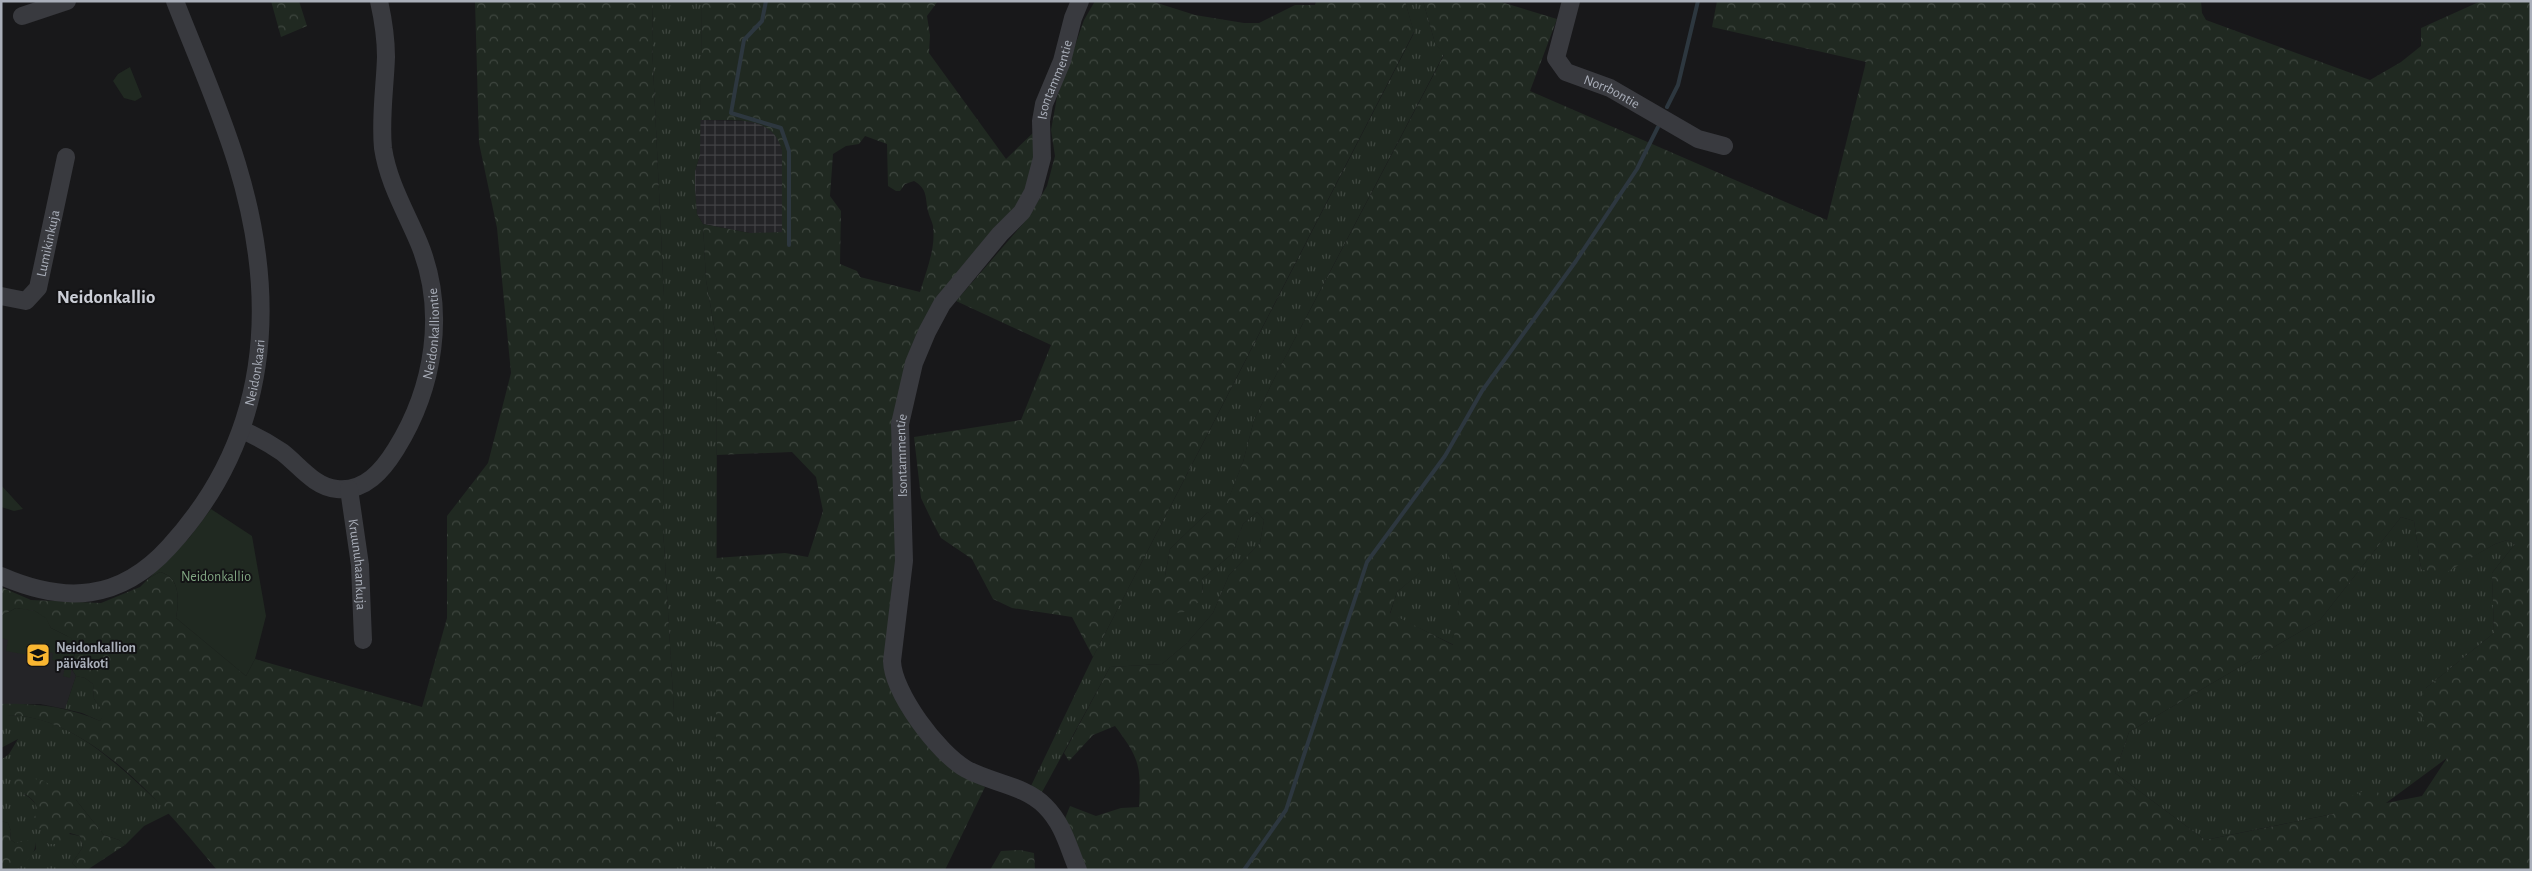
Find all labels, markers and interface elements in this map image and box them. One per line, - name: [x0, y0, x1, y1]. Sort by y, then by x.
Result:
- street label: Isontammentie: [1035, 39, 1075, 121]
- street label: Norrbontie: [1582, 73, 1642, 112]
- street label: Lumikinkuja: [35, 208, 63, 278]
- street label: Neidonkalliontie: [421, 287, 442, 381]
- district label: Neidonkallio: [57, 288, 155, 307]
- street label: Neidonkaari: [243, 339, 268, 408]
- street label: Isontammentie: [894, 412, 910, 497]
- street label: Kruunuhaankuja: [345, 518, 368, 611]
- park label: Neidonkallio: [181, 570, 251, 584]
- place label: Neidonkallion päiväkoti: [56, 641, 136, 671]
- school or university icon: Neidonkallion päiväkoti: [25, 642, 51, 668]

